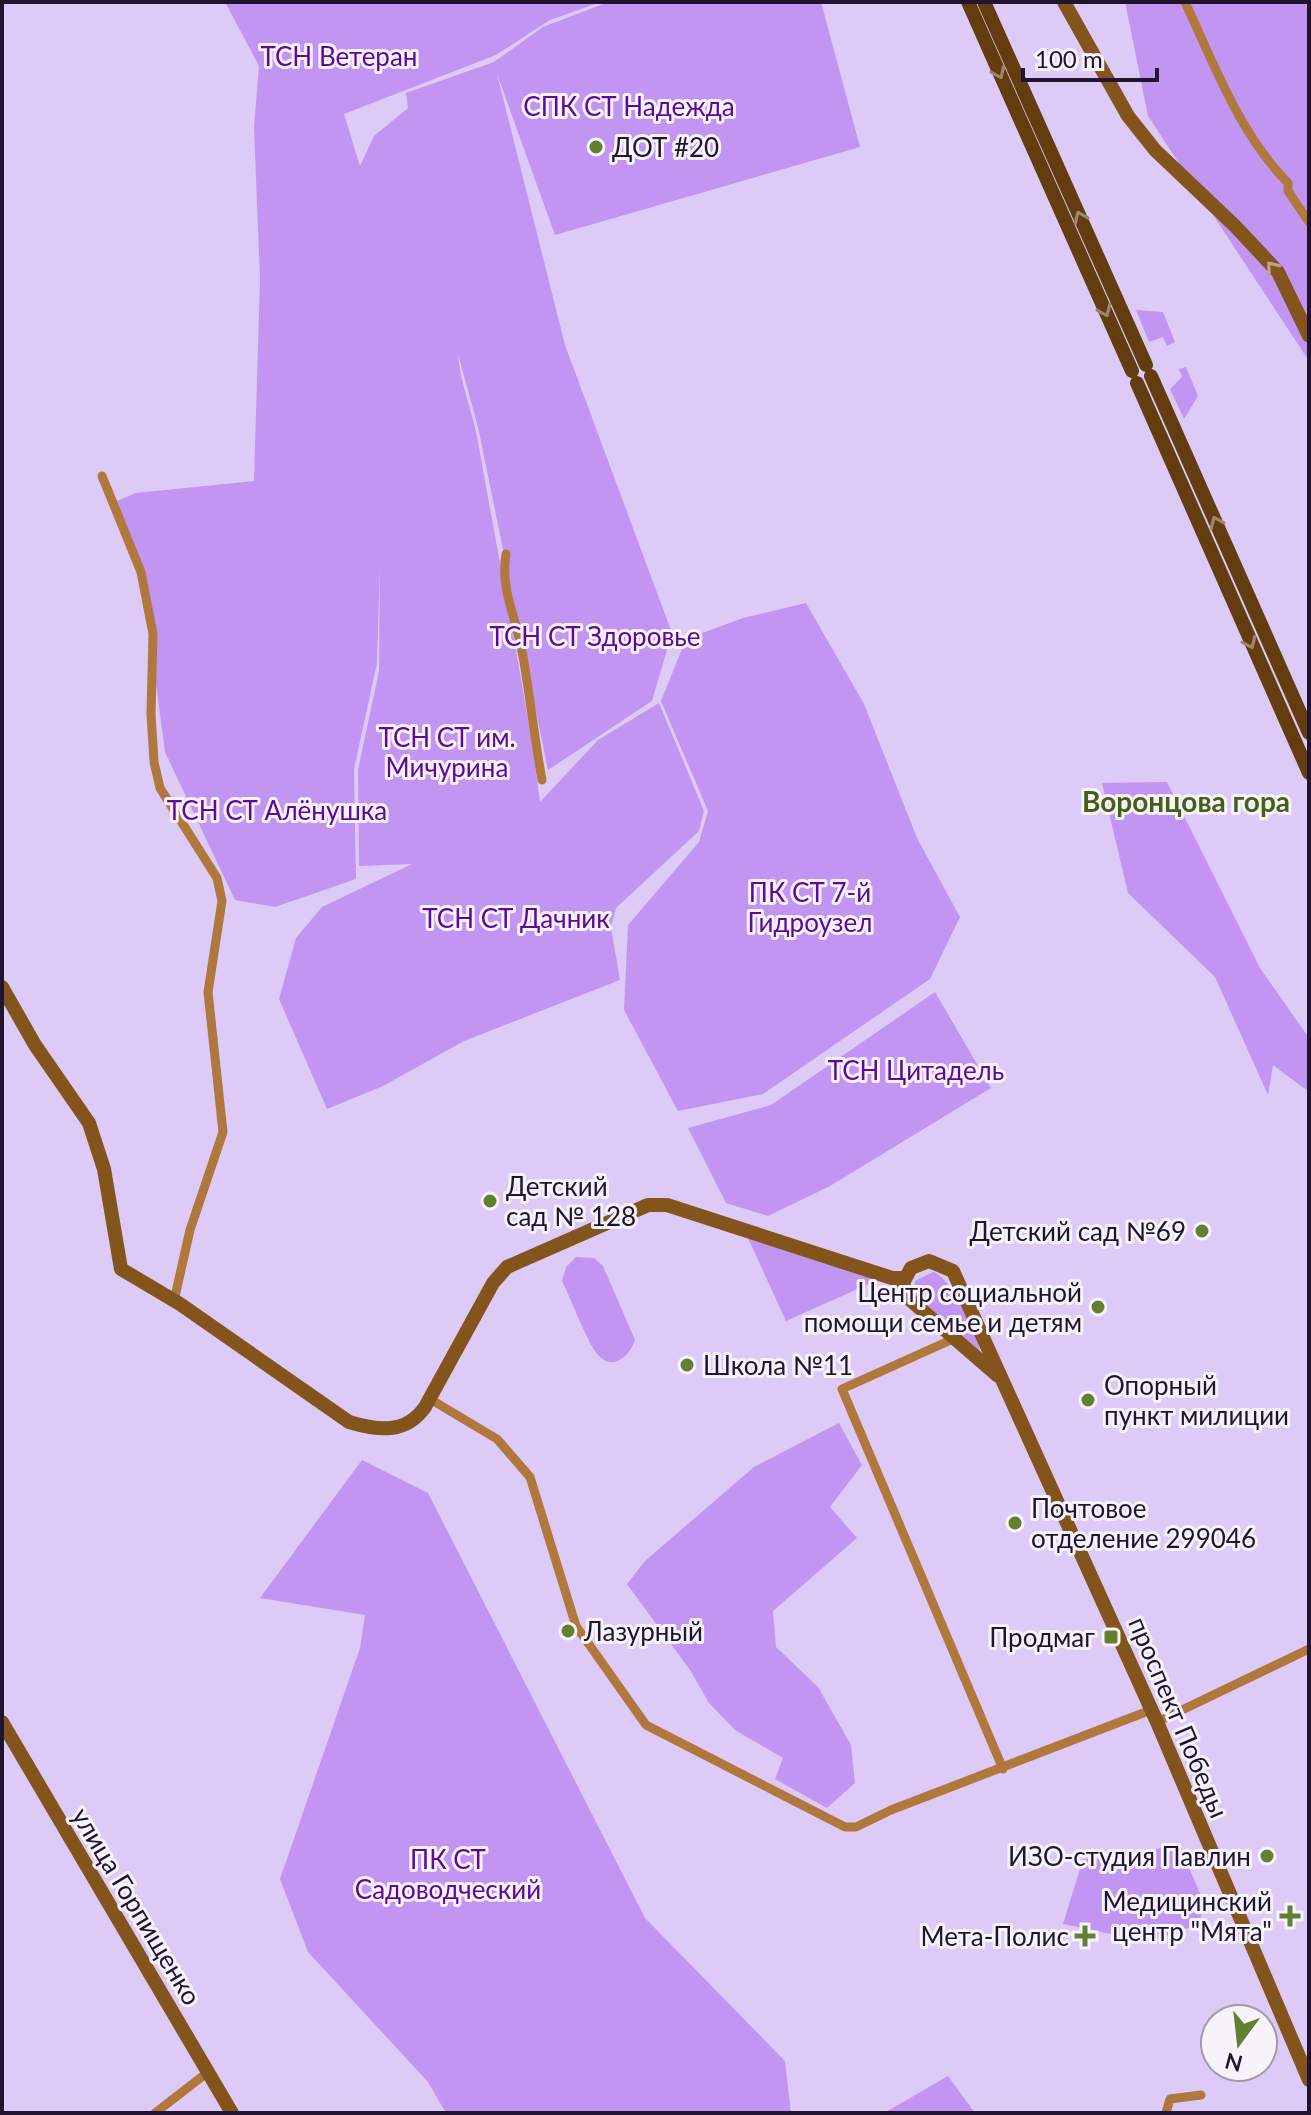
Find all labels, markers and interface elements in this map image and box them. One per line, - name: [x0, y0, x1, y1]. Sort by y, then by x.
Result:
- scale bar: [1023, 32, 1157, 82]
- park label: ТСН Ветеран: [260, 40, 418, 72]
- text: 100 m: [1035, 44, 1103, 73]
- one-way arrow: [990, 65, 1006, 79]
- park label: СПК СТ Надежда: [523, 90, 735, 122]
- place label: ДОТ #20: [612, 131, 719, 163]
- marker: ДОТ #20: [587, 138, 605, 156]
- one-way arrow: [1073, 211, 1089, 226]
- one-way arrow: [1267, 262, 1282, 277]
- one-way arrow: [1095, 303, 1111, 317]
- one-way arrow: [1210, 516, 1226, 531]
- park label: ТСН СТ Здоровье: [489, 620, 701, 652]
- one-way arrow: [1241, 635, 1257, 649]
- park label: ТСН СТ им. Мичурина: [378, 721, 516, 783]
- district label: Воронцова гора: [1082, 784, 1290, 818]
- park label: ТСН СТ Алёнушка: [167, 794, 387, 826]
- park label: ПК СТ 7-й Гидроузел: [748, 876, 872, 938]
- park label: ТСН СТ Дачник: [422, 902, 610, 934]
- park label: ТСН Цитадель: [828, 1054, 1004, 1086]
- place label: Детский сад № 128: [506, 1170, 636, 1232]
- marker: Детский сад № 128: [481, 1192, 499, 1210]
- place label: Детский сад №69: [969, 1215, 1186, 1247]
- marker: Детский сад №69: [1193, 1222, 1211, 1240]
- place label: Центр социальной помощи семье и детям: [804, 1276, 1082, 1338]
- marker: Центр социальной помощи семье и детям: [1089, 1298, 1107, 1316]
- place label: Школа №11: [703, 1349, 853, 1381]
- marker: Школа №11: [678, 1356, 696, 1374]
- place label: Опорный пункт милиции: [1104, 1369, 1289, 1431]
- marker: Опорный пункт милиции: [1079, 1391, 1097, 1409]
- place label: Почтовое отделение 299046: [1031, 1492, 1256, 1554]
- marker: Почтовое отделение 299046: [1006, 1514, 1024, 1532]
- street label: проспект Победы: [1122, 1612, 1236, 1822]
- place label: Лазурный: [583, 1615, 703, 1647]
- place label: Продмаг: [989, 1621, 1095, 1653]
- marker: Лазурный: [559, 1622, 577, 1640]
- marker: Продмаг: [1102, 1628, 1120, 1646]
- street label: улица Горпищенко: [66, 1802, 208, 2010]
- place label: ИЗО-студия Павлин: [1008, 1840, 1251, 1872]
- park label: ПК СТ Садоводческий: [355, 1843, 541, 1905]
- marker: ИЗО-студия Павлин: [1258, 1847, 1276, 1865]
- place label: Медицинский центр "Мята": [1102, 1885, 1272, 1947]
- marker: Медицинский центр "Мята": [1279, 1905, 1301, 1927]
- place label: Мета-Полис: [920, 1920, 1069, 1952]
- marker: Мета-Полис: [1076, 1927, 1094, 1945]
- north arrow: [1199, 2003, 1279, 2083]
- text: N: [1222, 2048, 1245, 2078]

